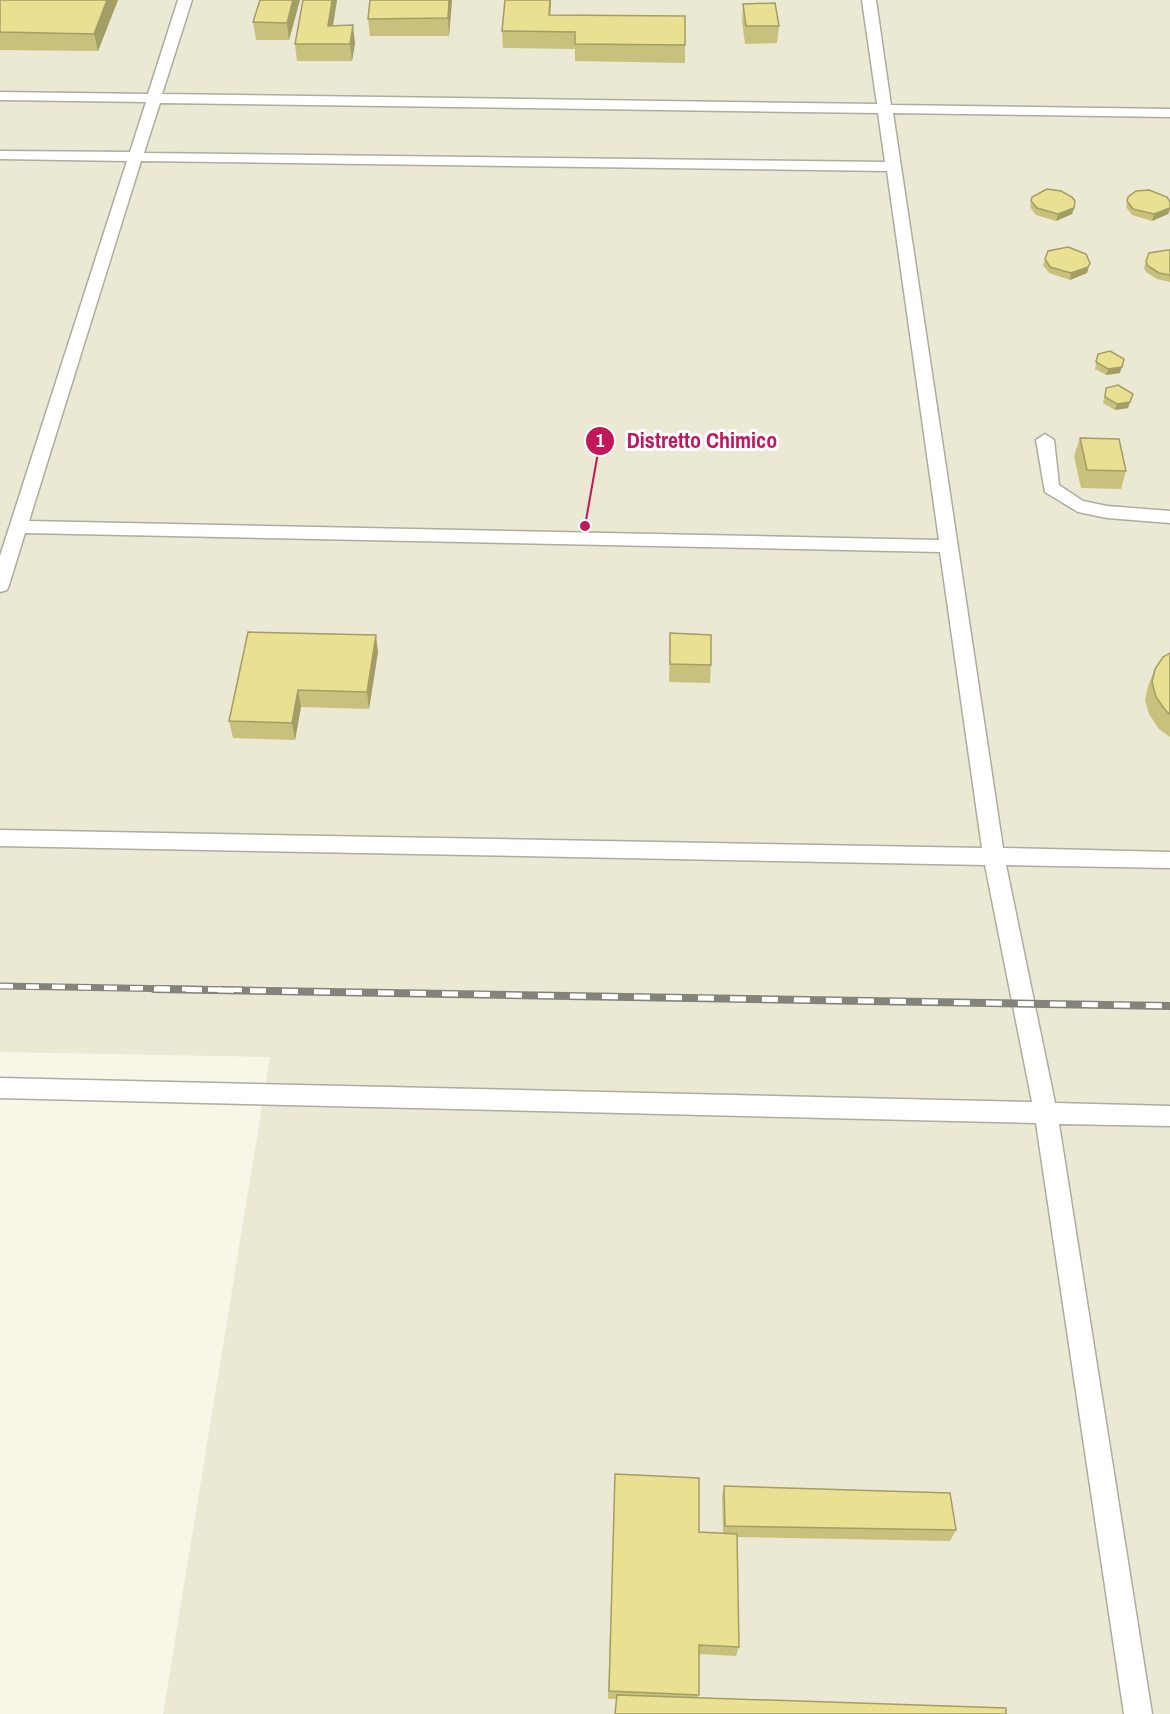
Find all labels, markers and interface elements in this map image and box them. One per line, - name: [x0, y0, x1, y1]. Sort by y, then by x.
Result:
- callout: Distretto Chimico: [585, 421, 789, 461]
- text: Distretto Chimico: [627, 425, 777, 455]
- text: 1: [596, 428, 605, 453]

